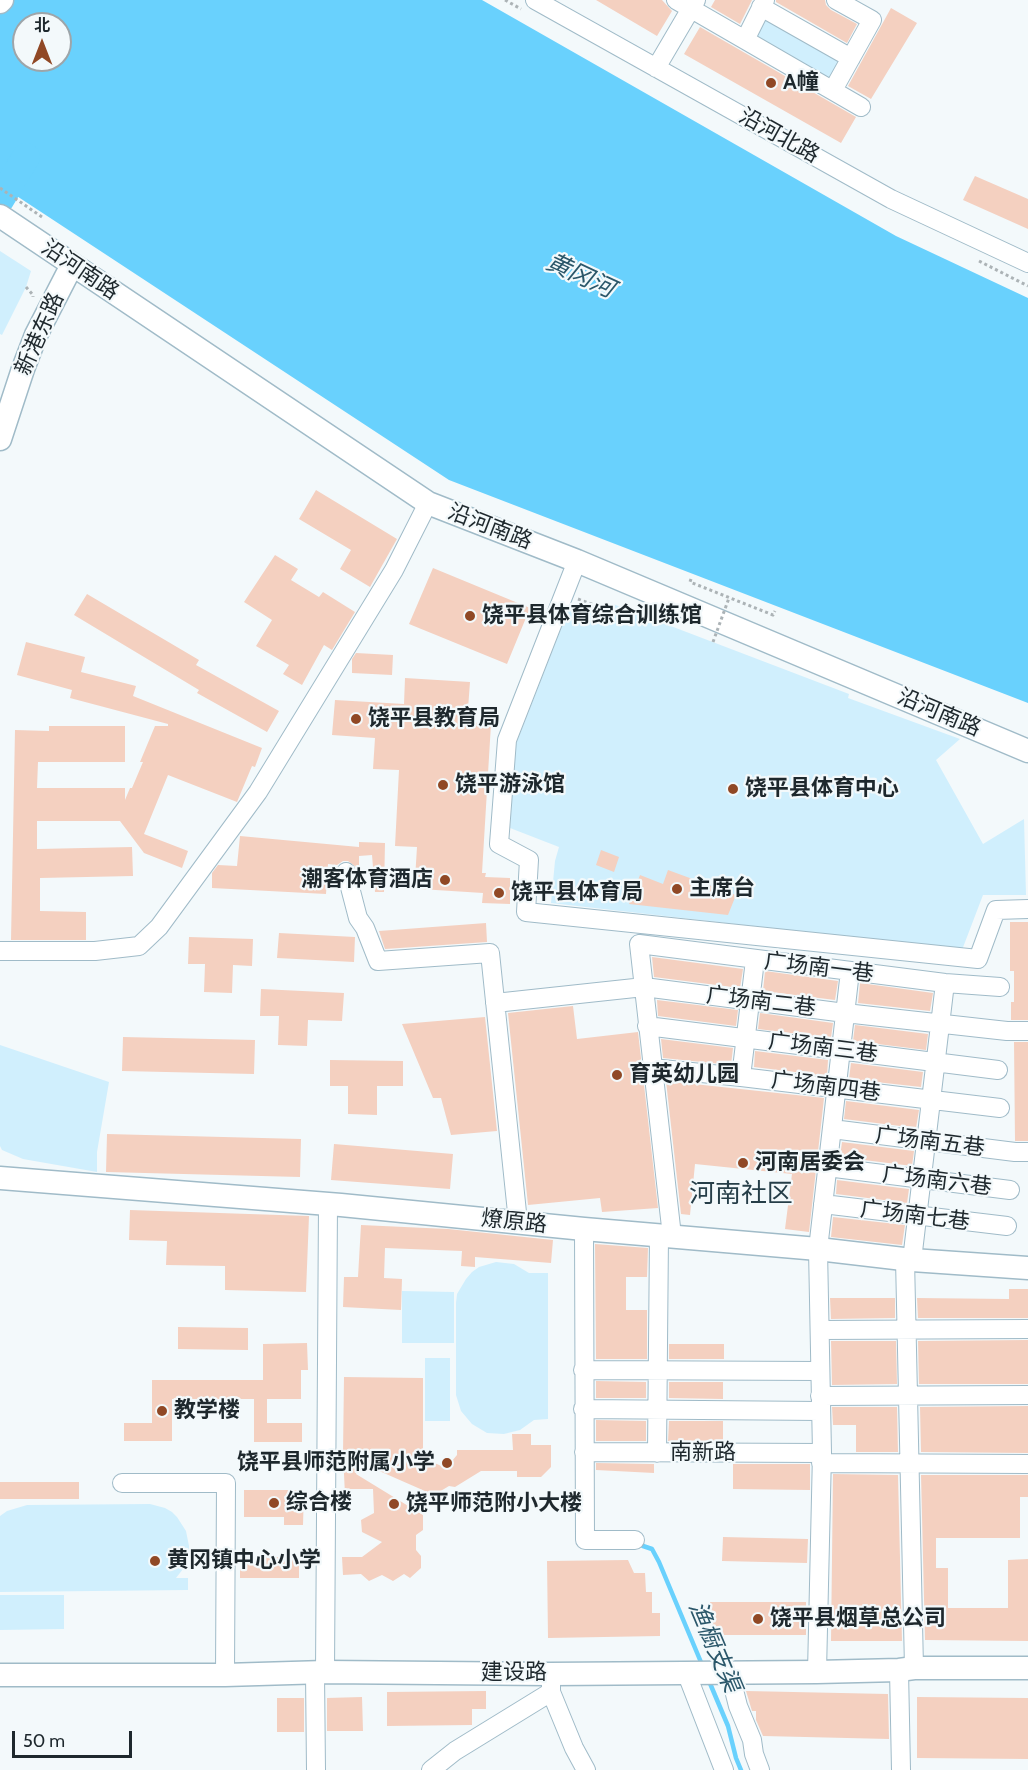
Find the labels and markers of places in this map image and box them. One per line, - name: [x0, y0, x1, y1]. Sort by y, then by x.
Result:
- place label: A幢: [783, 70, 819, 96]
- marker: A幢: [764, 76, 778, 90]
- place label: 饶平县体育综合训练馆: [482, 603, 702, 629]
- marker: 饶平县体育综合训练馆: [463, 609, 477, 623]
- place label: 饶平县教育局: [368, 706, 500, 732]
- marker: 饶平县教育局: [349, 712, 363, 726]
- place label: 饶平游泳馆: [455, 772, 565, 798]
- place label: 饶平县体育中心: [745, 776, 899, 802]
- marker: 饶平游泳馆: [436, 778, 450, 792]
- marker: 饶平县体育中心: [726, 782, 740, 796]
- place label: 潮客体育酒店: [301, 867, 433, 893]
- marker: 潮客体育酒店: [438, 873, 452, 887]
- place label: 主席台: [689, 876, 755, 902]
- place label: 饶平县体育局: [511, 880, 643, 906]
- marker: 主席台: [670, 882, 684, 896]
- marker: 饶平县体育局: [492, 886, 506, 900]
- place label: 育英幼儿园: [629, 1062, 739, 1088]
- marker: 育英幼儿园: [610, 1068, 624, 1082]
- place label: 河南居委会: [755, 1150, 865, 1176]
- marker: 河南居委会: [736, 1156, 750, 1170]
- place label: 教学楼: [174, 1398, 240, 1424]
- marker: 教学楼: [155, 1404, 169, 1418]
- place label: 饶平县师范附属小学: [237, 1450, 435, 1476]
- marker: 饶平县师范附属小学: [440, 1456, 454, 1470]
- place label: 综合楼: [286, 1490, 352, 1516]
- place label: 饶平师范附小大楼: [406, 1491, 582, 1517]
- marker: 综合楼: [267, 1496, 281, 1510]
- marker: 饶平师范附小大楼: [387, 1497, 401, 1511]
- place label: 黄冈镇中心小学: [167, 1548, 321, 1574]
- marker: 黄冈镇中心小学: [148, 1554, 162, 1568]
- place label: 饶平县烟草总公司: [770, 1606, 946, 1632]
- marker: 饶平县烟草总公司: [751, 1612, 765, 1626]

